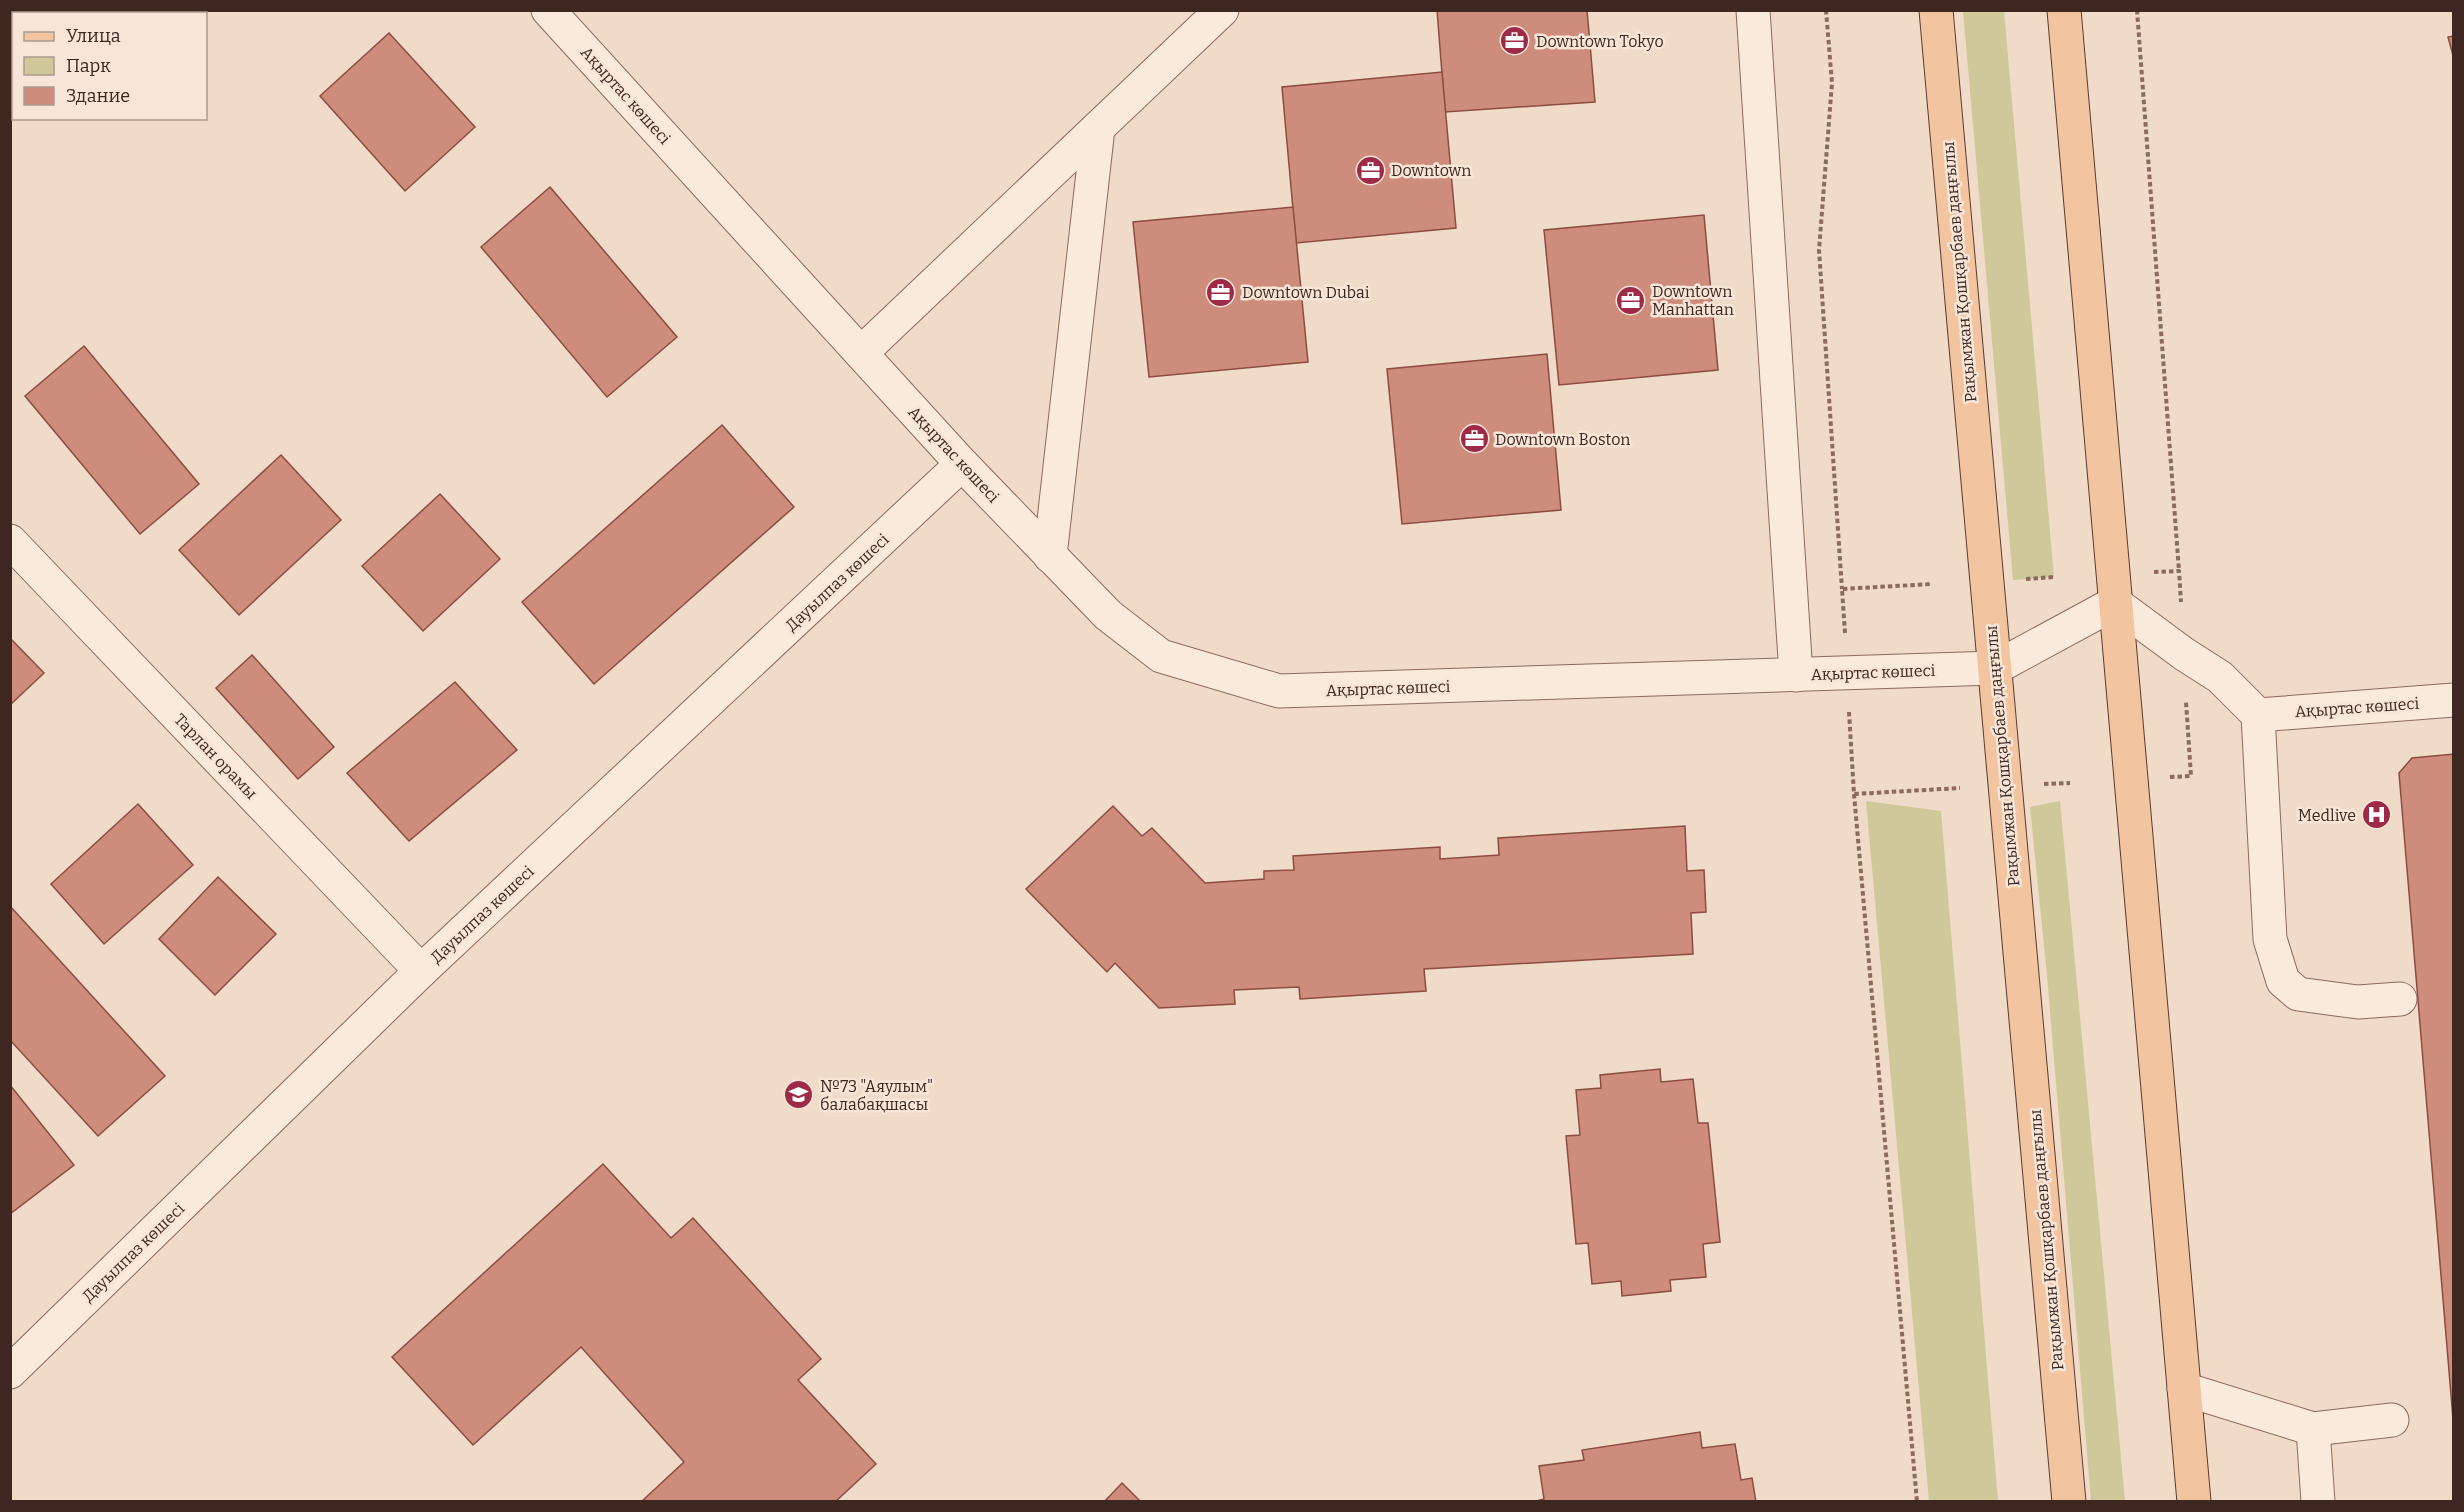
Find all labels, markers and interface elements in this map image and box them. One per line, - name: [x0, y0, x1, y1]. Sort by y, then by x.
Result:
- legend: [12, 12, 207, 120]
- text: Улица: [66, 25, 121, 47]
- office icon: Downtown Tokyo: [1499, 25, 1531, 57]
- place label: Downtown Tokyo: [1536, 32, 1664, 51]
- street label: Ақыртас көшесі: [577, 43, 675, 148]
- text: Парк: [66, 55, 111, 77]
- text: Здание: [66, 85, 130, 107]
- street label: Рақымжан Қошқарбаев даңғылы: [1939, 140, 1980, 403]
- office icon: Downtown: [1354, 154, 1386, 186]
- place label: Downtown: [1391, 161, 1471, 180]
- office icon: Downtown Dubai: [1205, 276, 1237, 308]
- place label: Downtown Manhattan: [1652, 282, 1734, 319]
- place label: Downtown Dubai: [1242, 283, 1370, 302]
- office icon: Downtown Manhattan: [1615, 284, 1647, 316]
- street label: Ақыртас көшесі: [904, 402, 1003, 507]
- office icon: Downtown Boston: [1458, 423, 1490, 455]
- place label: Downtown Boston: [1495, 430, 1630, 449]
- street label: Дауылпаз көшесі: [782, 530, 893, 635]
- street label: Рақымжан Қошқарбаев даңғылы: [1982, 624, 2023, 887]
- street label: Ақыртас көшесі: [1810, 661, 1936, 684]
- street label: Ақыртас көшесі: [1325, 677, 1451, 700]
- street label: Ақыртас көшесі: [2294, 694, 2420, 721]
- street label: Тарлан орамы: [170, 710, 261, 803]
- hospital icon: Medlive: [2361, 799, 2393, 831]
- place label: Medlive: [2298, 806, 2356, 825]
- street label: Дауылпаз көшесі: [427, 862, 538, 967]
- place label: №73 "Аяулым" балабақшасы: [820, 1077, 933, 1114]
- school or university icon: №73 "Аяулым" балабақшасы: [783, 1079, 815, 1111]
- street label: Рақымжан Қошқарбаев даңғылы: [2026, 1108, 2067, 1371]
- street label: Дауылпаз көшесі: [79, 1199, 188, 1306]

